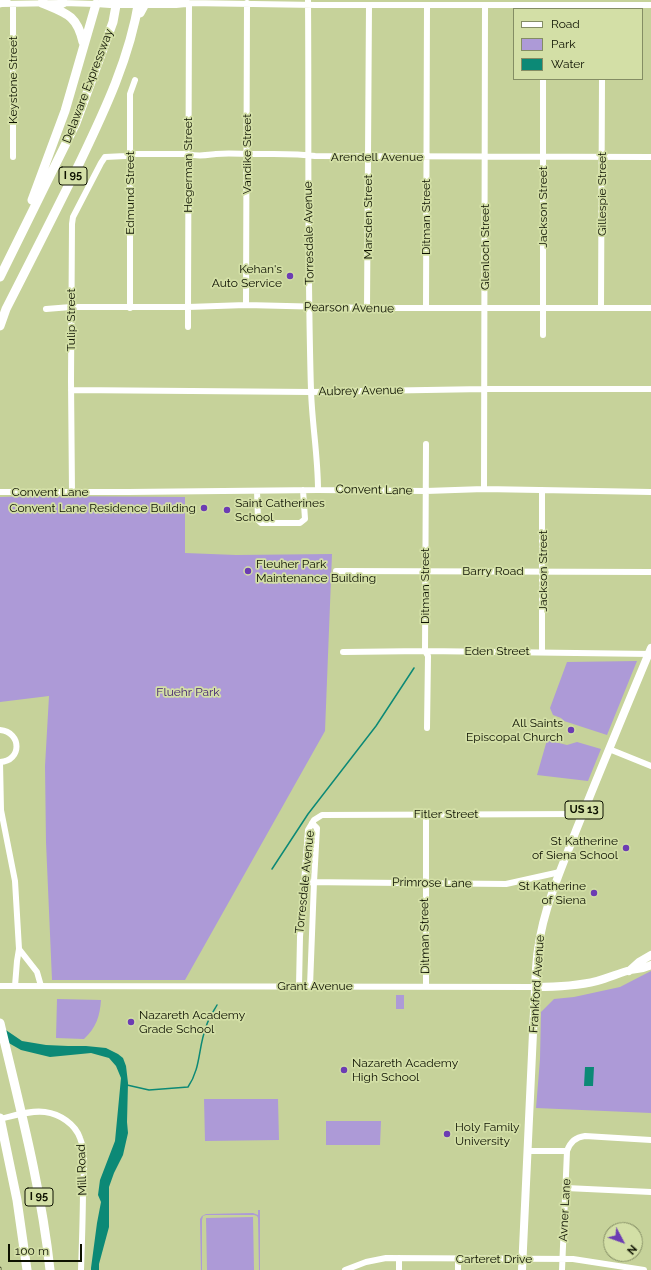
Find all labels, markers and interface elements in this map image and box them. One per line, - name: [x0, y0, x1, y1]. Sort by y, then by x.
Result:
- legend: [513, 8, 643, 80]
- text: Road: [551, 17, 580, 31]
- street label: Delaware Expressway: [60, 27, 116, 145]
- street label: Keystone Street: [6, 36, 20, 124]
- text: Park: [551, 37, 576, 51]
- text: Water: [551, 57, 585, 71]
- street label: Vandike Street: [240, 114, 254, 194]
- street label: Hegerman Street: [181, 117, 195, 213]
- street label: Arendell Avenue: [331, 150, 423, 164]
- street label: Edmund Street: [123, 151, 137, 235]
- street label: Gillespie Street: [595, 152, 609, 236]
- street label: Jackson Street: [536, 166, 550, 248]
- road number: I 95: [59, 167, 87, 185]
- street label: Marsden Street: [361, 175, 375, 259]
- street label: Ditman Street: [419, 179, 433, 255]
- street label: Torresdale Avenue: [301, 181, 317, 285]
- street label: Glenloch Street: [478, 204, 492, 290]
- place label: Kehan's Auto Service: [212, 262, 282, 290]
- marker: Kehan's Auto Service: [285, 271, 295, 281]
- street label: Tulip Street: [64, 288, 78, 352]
- street label: Pearson Avenue: [304, 300, 394, 316]
- street label: Aubrey Avenue: [318, 383, 404, 399]
- street label: Convent Lane: [335, 482, 413, 498]
- street label: Convent Lane: [11, 485, 89, 499]
- place label: Saint Catherines School: [235, 496, 325, 524]
- place label: Convent Lane Residence Building: [9, 501, 196, 515]
- marker: Convent Lane Residence Building: [199, 503, 209, 513]
- marker: Saint Catherines School: [222, 505, 232, 515]
- street label: Jackson Street: [536, 530, 550, 612]
- street label: Ditman Street: [418, 548, 432, 624]
- place label: Fleuher Park Maintenance Building: [256, 557, 376, 585]
- street label: Barry Road: [462, 564, 524, 578]
- marker: Fleuher Park Maintenance Building: [243, 566, 253, 576]
- street label: Eden Street: [465, 644, 529, 658]
- park label: Fluehr Park: [156, 685, 220, 699]
- place label: All Saints Episcopal Church: [466, 716, 563, 744]
- marker: All Saints Episcopal Church: [566, 725, 576, 735]
- road number: US 13: [565, 801, 603, 819]
- street label: Fitler Street: [414, 807, 478, 821]
- street label: Torresdale Avenue: [292, 830, 318, 934]
- place label: St Katherine of Siena School: [532, 834, 618, 862]
- marker: St Katherine of Siena School: [621, 843, 631, 853]
- street label: Primrose Lane: [392, 875, 472, 891]
- place label: St Katherine of Siena: [519, 879, 586, 907]
- marker: St Katherine of Siena: [589, 888, 599, 898]
- street label: Ditman Street: [417, 898, 433, 974]
- street label: Frankford Avenue: [526, 934, 548, 1034]
- street label: Grant Avenue: [277, 979, 353, 993]
- place label: Nazareth Academy Grade School: [139, 1008, 245, 1036]
- marker: Nazareth Academy Grade School: [126, 1017, 136, 1027]
- place label: Nazareth Academy High School: [352, 1056, 458, 1084]
- marker: Nazareth Academy High School: [339, 1065, 349, 1075]
- place label: Holy Family University: [455, 1120, 520, 1148]
- marker: Holy Family University: [442, 1129, 452, 1139]
- street label: Mill Road: [74, 1144, 90, 1196]
- street label: Avner Lane: [556, 1178, 574, 1242]
- road number: I 95: [25, 1188, 53, 1206]
- north arrow: [603, 1222, 643, 1262]
- scale bar: [10, 1236, 84, 1262]
- text: N: [624, 1242, 639, 1257]
- text: 100 m: [15, 1244, 49, 1258]
- street label: Carteret Drive: [456, 1252, 532, 1266]

